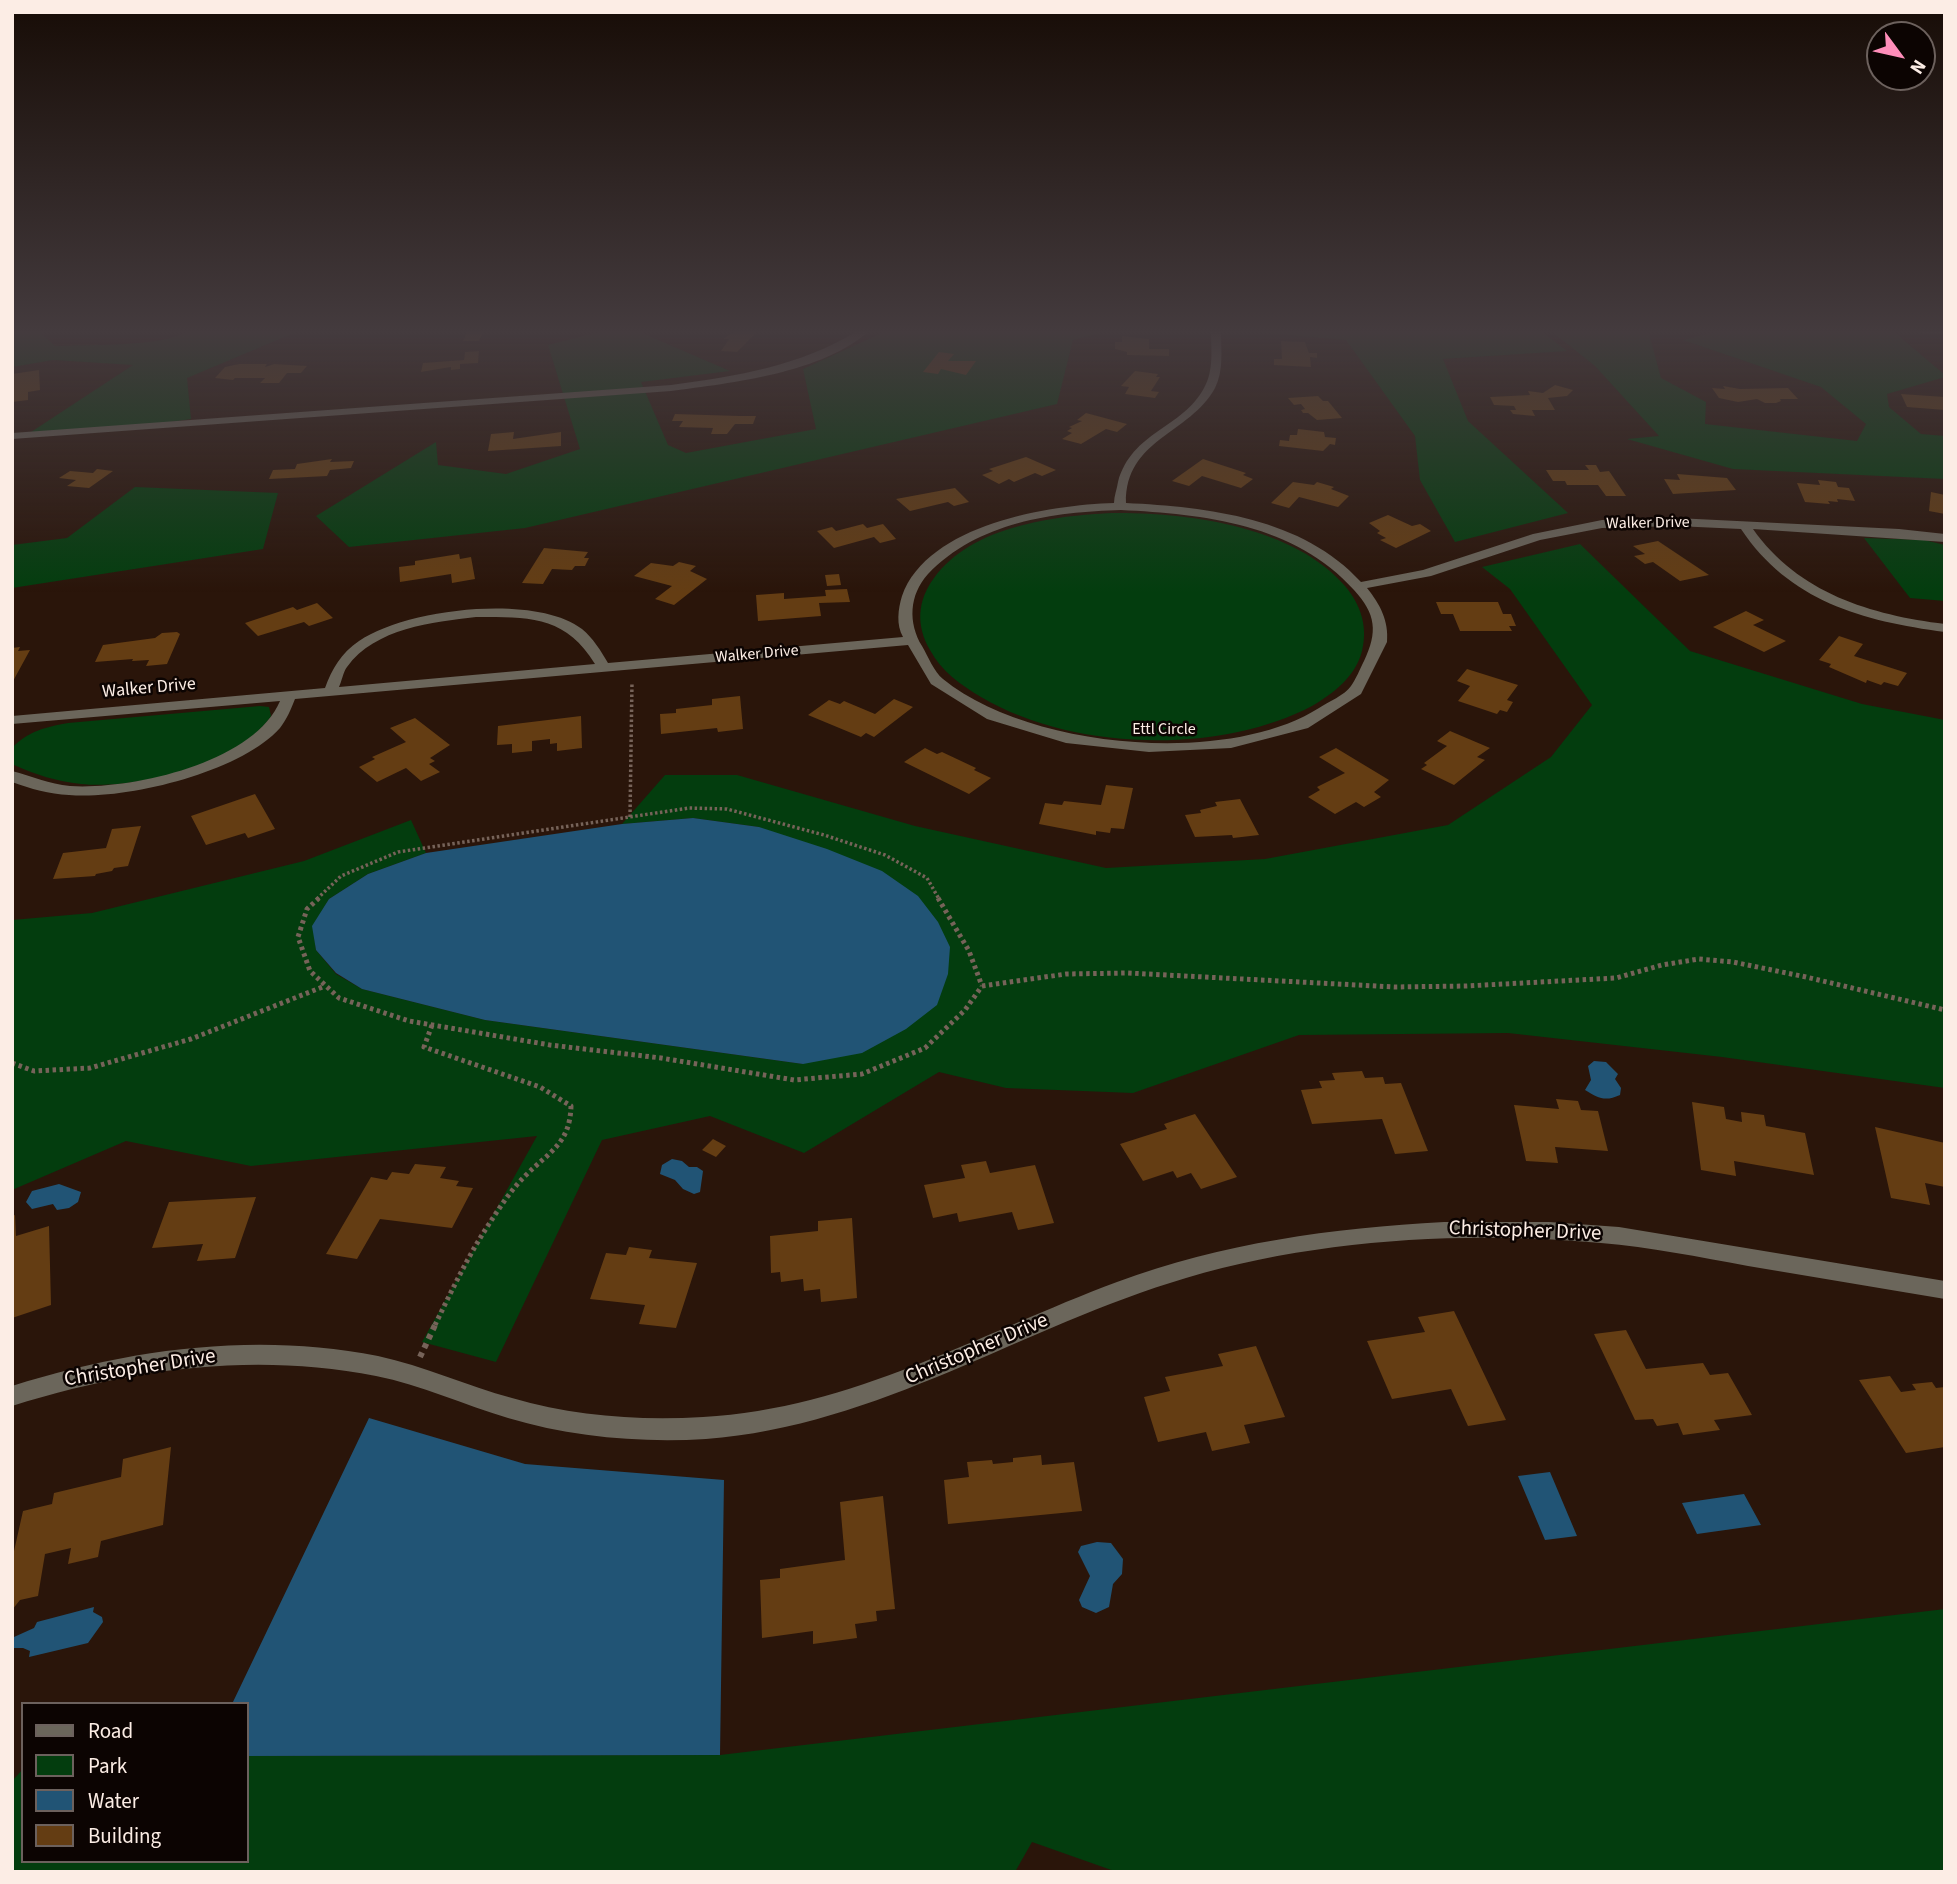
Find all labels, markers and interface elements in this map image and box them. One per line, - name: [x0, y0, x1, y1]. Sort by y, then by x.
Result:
- north arrow: [1866, 21, 1936, 91]
- text: N: [1903, 54, 1932, 79]
- street label: Walker Drive: [1606, 514, 1690, 534]
- street label: Walker Drive: [715, 642, 799, 668]
- street label: Walker Drive: [101, 674, 197, 704]
- street label: Ettl Circle: [1132, 720, 1196, 740]
- street label: Christopher Drive: [1448, 1217, 1602, 1247]
- street label: Christopher Drive: [902, 1309, 1052, 1391]
- street label: Christopher Drive: [63, 1345, 217, 1393]
- legend: [21, 1702, 248, 1863]
- text: Road: [88, 1716, 133, 1746]
- text: Park: [88, 1751, 127, 1781]
- text: Water: [88, 1786, 139, 1816]
- text: Building: [88, 1821, 161, 1851]

